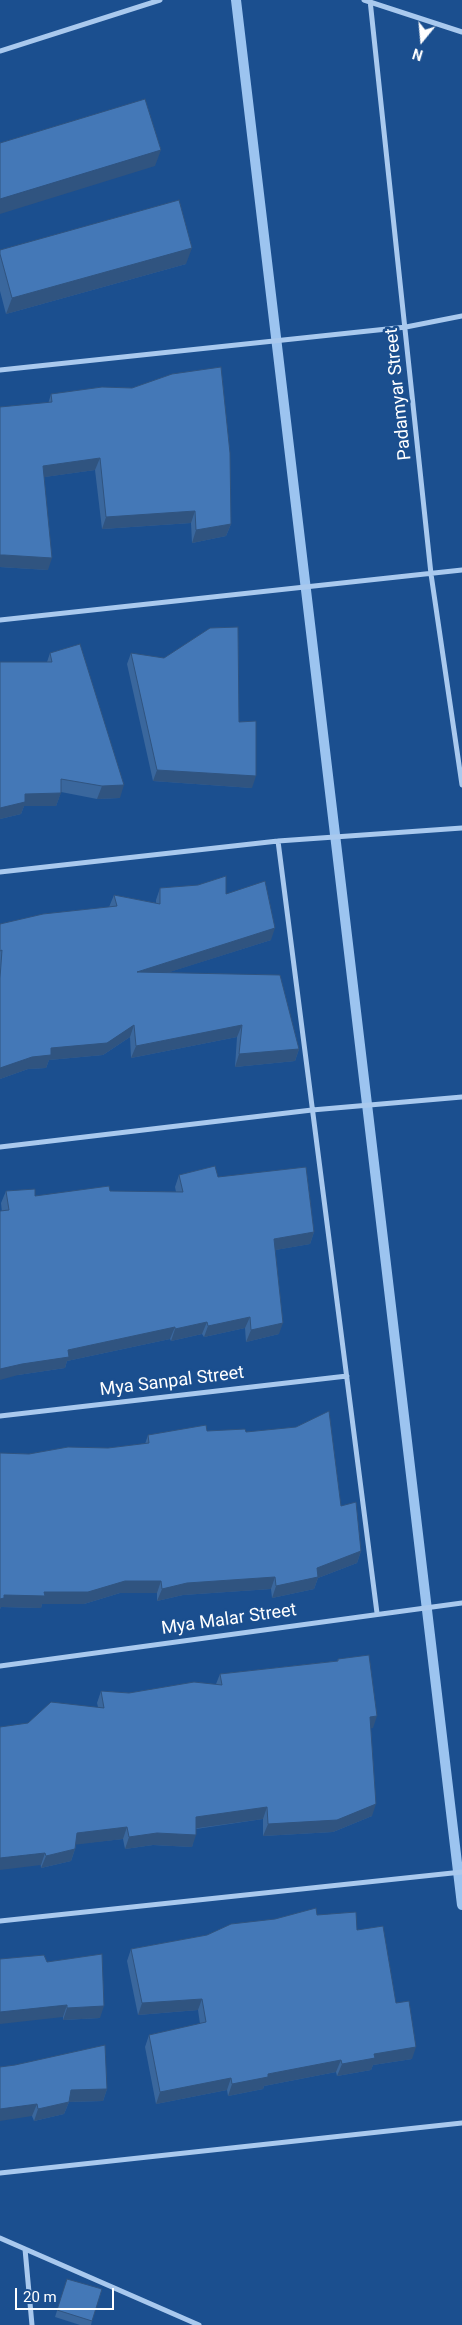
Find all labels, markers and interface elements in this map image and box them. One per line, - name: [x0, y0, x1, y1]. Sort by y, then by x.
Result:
- north arrow: [397, 15, 447, 65]
- text: N: [411, 45, 425, 63]
- street label: Padamyar Street: [381, 327, 417, 461]
- street label: Mya Sanpal Street: [99, 1362, 245, 1402]
- street label: Mya Malar Street: [160, 1600, 298, 1640]
- scale bar: [18, 2278, 116, 2310]
- text: 20 m: [23, 2288, 57, 2306]

